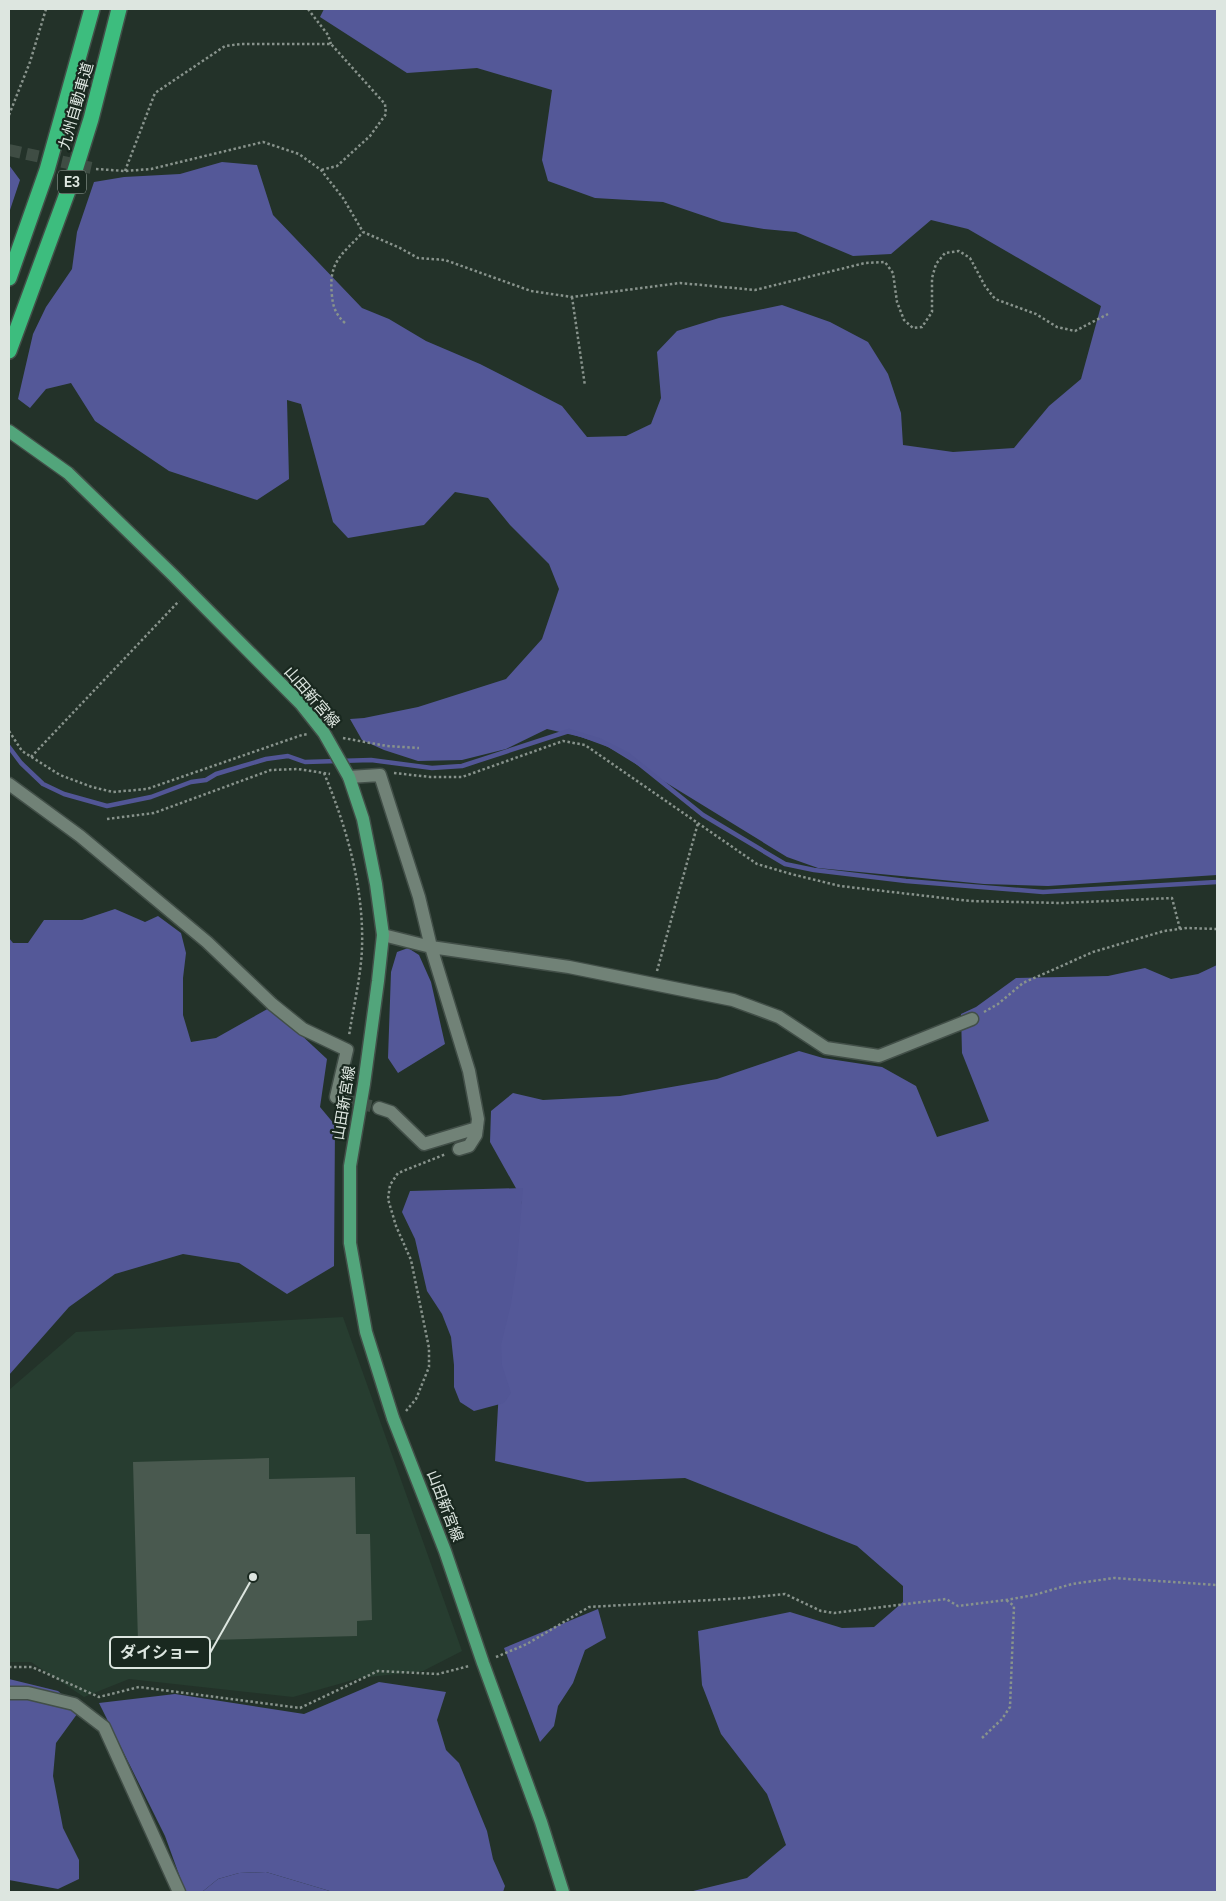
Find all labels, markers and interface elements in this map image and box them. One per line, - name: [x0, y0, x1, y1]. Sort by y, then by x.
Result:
- street label: 九州自動車道: [55, 60, 97, 152]
- road number: E3: [58, 170, 86, 193]
- street label: 山田新宮線: [281, 663, 343, 731]
- street label: 山田新宮線: [329, 1065, 359, 1141]
- street label: 山田新宮線: [423, 1468, 467, 1544]
- callout: ダイショー: [110, 1637, 210, 1668]
- text: ダイショー: [120, 1643, 200, 1662]

